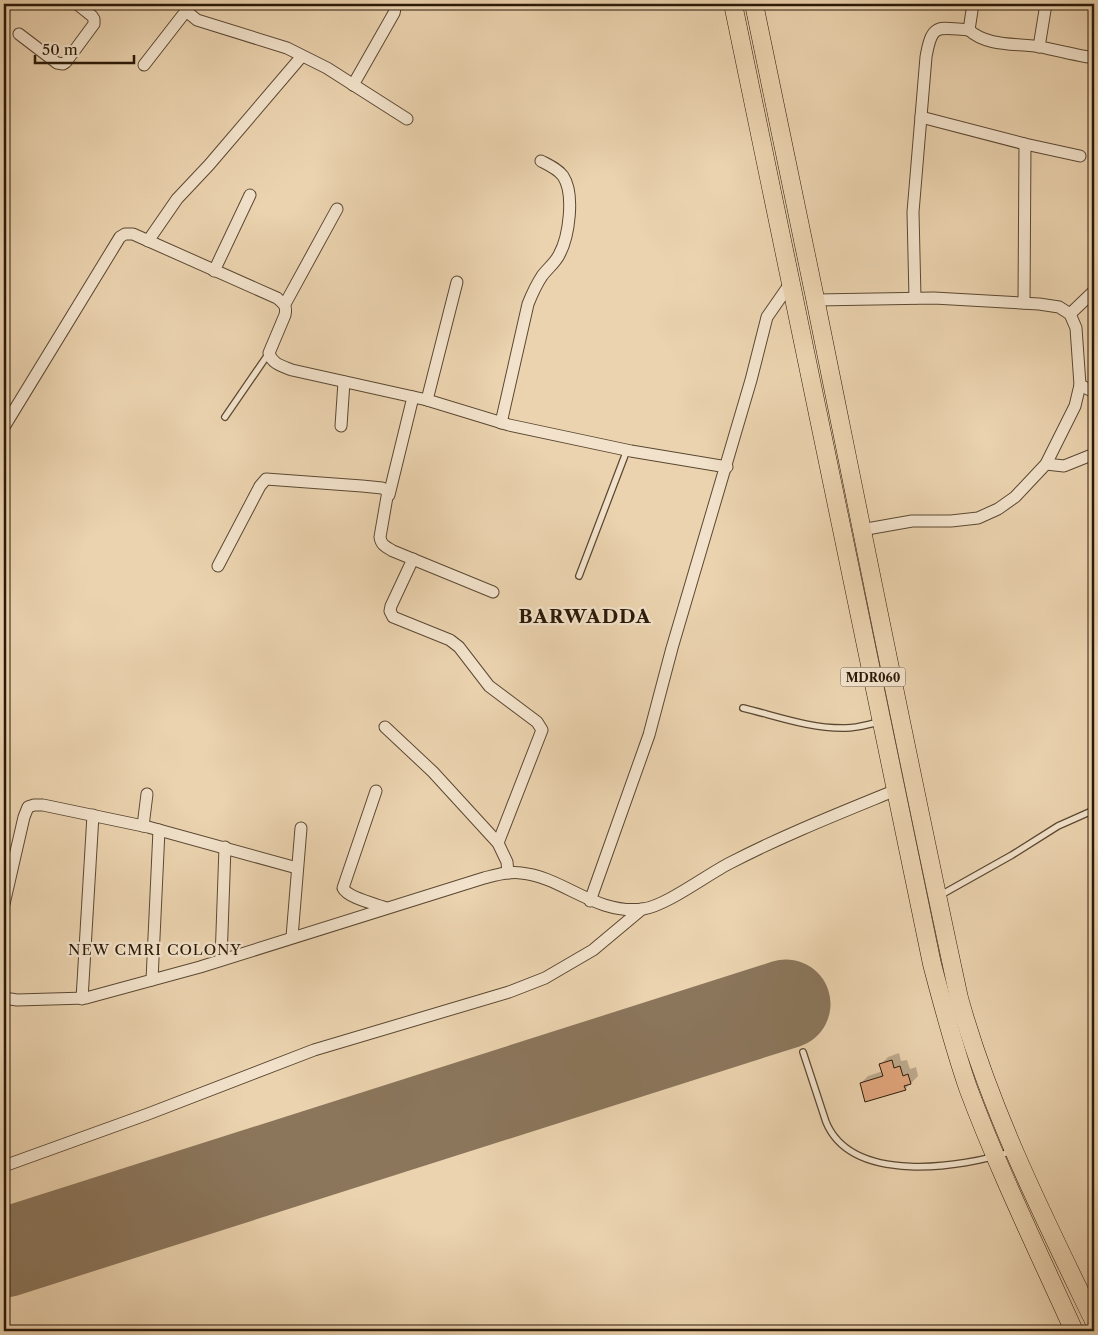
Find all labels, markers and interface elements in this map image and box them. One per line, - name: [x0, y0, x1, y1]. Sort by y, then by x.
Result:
- scale bar: [35, 32, 134, 64]
- text: 50 m: [42, 40, 78, 59]
- district label: BARWADDA: [519, 605, 652, 628]
- road number: MDR060: [840, 668, 906, 686]
- district label: NEW CMRI COLONY: [68, 940, 242, 959]

